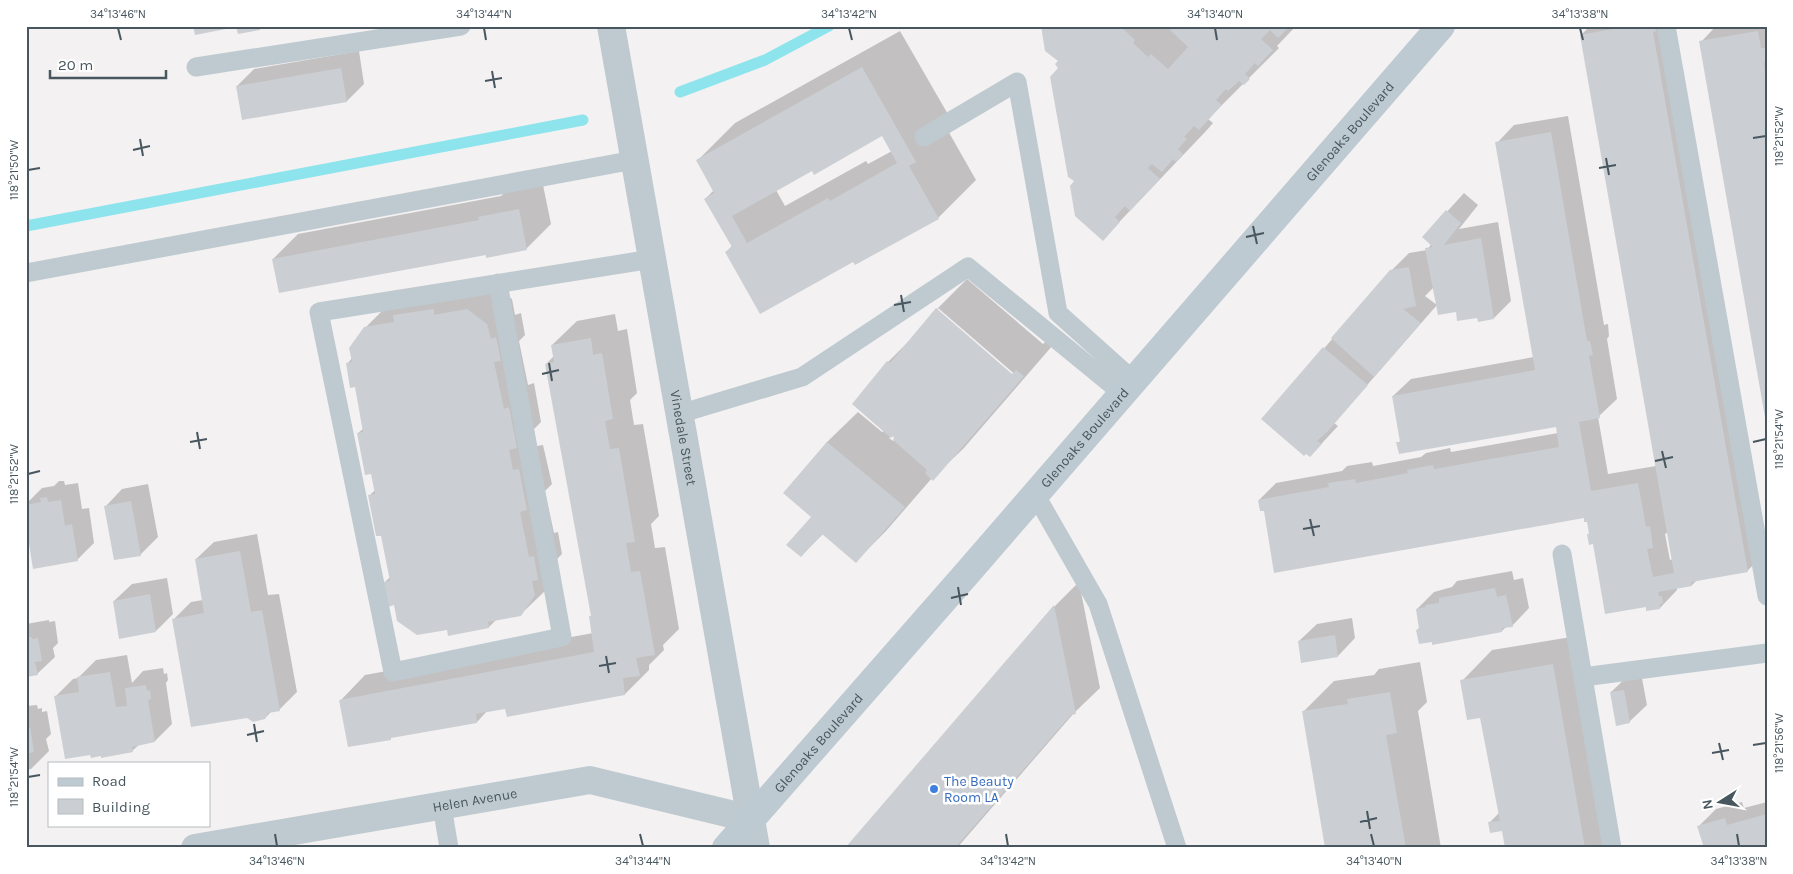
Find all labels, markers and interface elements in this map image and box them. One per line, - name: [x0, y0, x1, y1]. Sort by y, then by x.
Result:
- text: 34°13'46"N: [90, 7, 146, 21]
- text: 34°13'44"N: [456, 7, 512, 21]
- text: 34°13'42"N: [821, 7, 877, 21]
- text: 34°13'40"N: [1187, 7, 1243, 21]
- text: 34°13'38"N: [1552, 7, 1608, 21]
- scale bar: [50, 48, 166, 80]
- text: 20 m: [58, 56, 93, 74]
- street label: Glenoaks Boulevard: [1302, 78, 1398, 185]
- text: 118°21'52"W: [1772, 106, 1786, 166]
- text: 118°21'50"W: [7, 140, 21, 200]
- street label: Glenoaks Boulevard: [1037, 384, 1133, 491]
- street label: Vinedale Street: [666, 389, 700, 487]
- text: 118°21'54"W: [1772, 409, 1786, 469]
- text: 118°21'52"W: [7, 444, 21, 504]
- street label: Glenoaks Boulevard: [771, 690, 867, 796]
- text: 118°21'56"W: [1772, 713, 1786, 773]
- text: 118°21'54"W: [7, 747, 21, 807]
- legend: [48, 762, 210, 826]
- text: Road: [92, 772, 127, 790]
- place label: The Beauty Room LA: [944, 773, 1014, 806]
- north arrow: [1696, 776, 1746, 826]
- marker: The Beauty Room LA: [928, 783, 940, 795]
- street label: Helen Avenue: [431, 785, 519, 816]
- text: Building: [92, 798, 150, 816]
- text: N: [1698, 798, 1717, 811]
- text: 34°13'46"N: [249, 854, 305, 868]
- text: 34°13'44"N: [615, 854, 671, 868]
- text: 34°13'42"N: [980, 854, 1036, 868]
- text: 34°13'40"N: [1346, 854, 1402, 868]
- text: 34°13'38"N: [1711, 854, 1767, 868]

